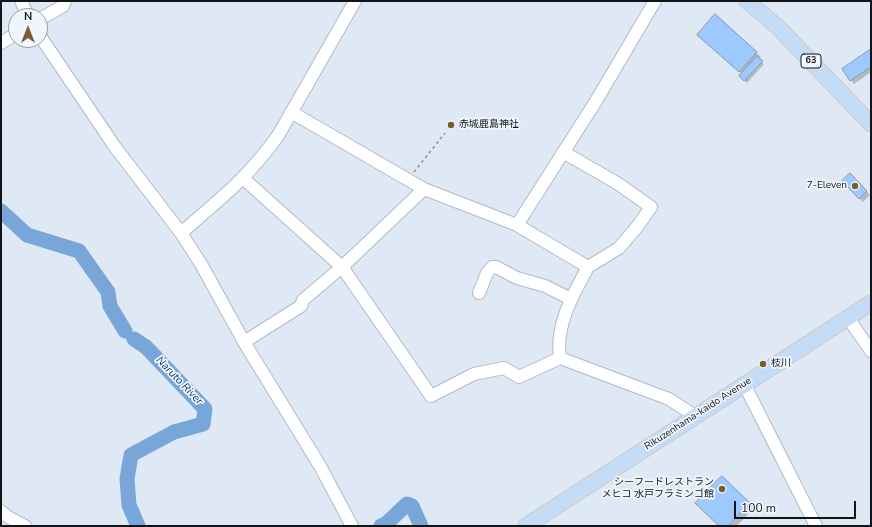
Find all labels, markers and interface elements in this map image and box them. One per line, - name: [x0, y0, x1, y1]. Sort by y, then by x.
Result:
- north arrow: [8, 8, 48, 48]
- text: N: [24, 9, 32, 24]
- road number: 63: [801, 54, 821, 68]
- place label: 赤城鹿島神社: [459, 119, 519, 131]
- marker: 赤城鹿島神社: [446, 120, 456, 130]
- place label: 7-Eleven: [807, 180, 847, 192]
- marker: 7-Eleven: [850, 181, 860, 191]
- water label: Naruto River: [153, 354, 205, 408]
- place label: 枝川: [771, 358, 791, 370]
- marker: 枝川: [758, 359, 768, 369]
- street label: Rikuzenhama-kaido Avenue: [642, 375, 754, 453]
- place label: シーフードレストラン メヒコ 水戸フラミンゴ館: [601, 477, 714, 500]
- marker: シーフードレストラン メヒコ 水戸フラミンゴ館: [717, 484, 727, 494]
- scale bar: [736, 493, 858, 519]
- text: 100 m: [741, 500, 776, 516]

